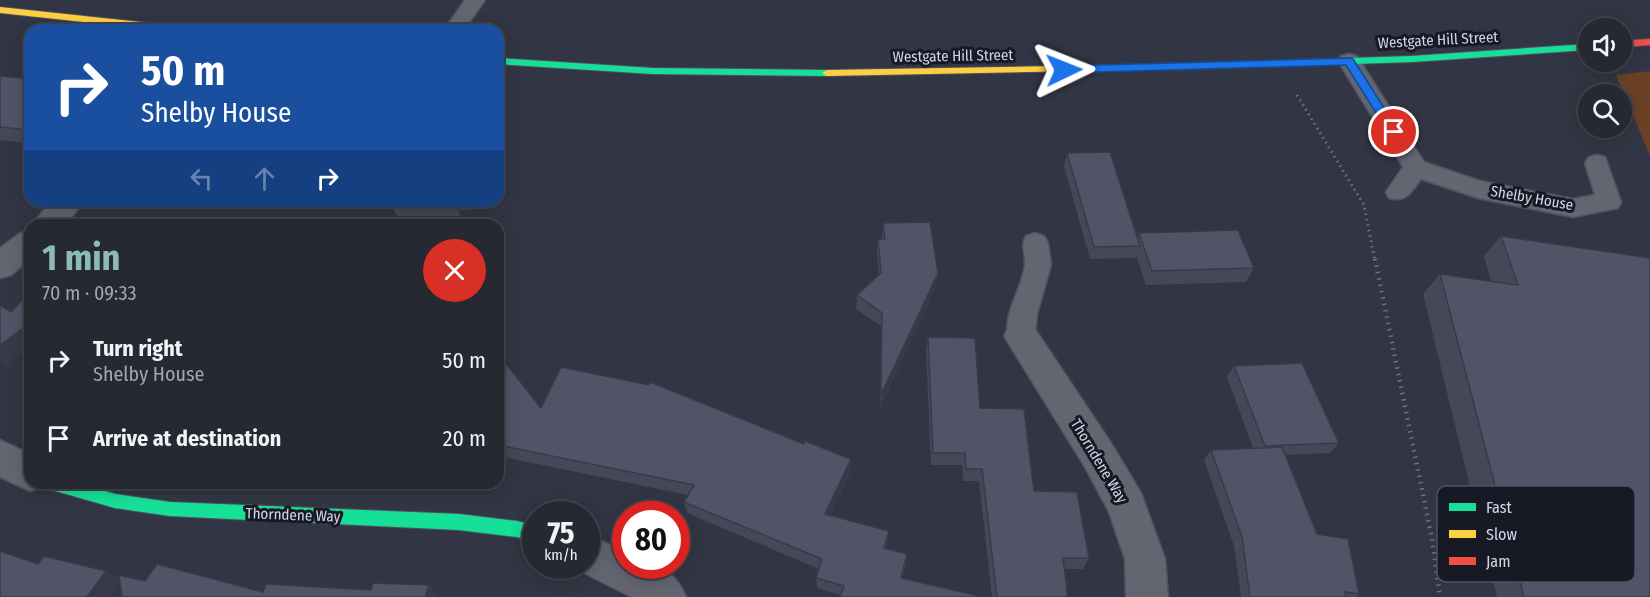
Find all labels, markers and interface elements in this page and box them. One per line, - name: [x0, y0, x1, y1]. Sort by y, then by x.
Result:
- map controls: [1578, 18, 1632, 138]
- button: sound: [1578, 18, 1632, 72]
- street label: Westgate Hill Street: [1377, 28, 1499, 52]
- position arrow: [1032, 38, 1096, 102]
- text: 50 m: [141, 46, 225, 96]
- street label: Westgate Hill Street: [893, 46, 1013, 66]
- icon: right: [42, 48, 120, 126]
- button: search: [1578, 84, 1632, 138]
- text: Shelby House: [141, 97, 291, 129]
- pin: [1368, 106, 1419, 157]
- icon: arrive: [1377, 115, 1410, 148]
- icon: left: [185, 162, 218, 195]
- icon: ahead: [248, 162, 281, 195]
- icon: right: [311, 162, 344, 195]
- street label: Shelby House: [1489, 182, 1575, 214]
- text: 1 min: [42, 236, 120, 280]
- button: close: [423, 239, 486, 302]
- text: 70 m · 09:33: [42, 281, 136, 305]
- text: Turn right: [93, 335, 182, 362]
- icon: right: [42, 344, 75, 377]
- text: 50 m: [442, 347, 486, 374]
- text: Shelby House: [93, 362, 204, 386]
- street label: Thorndene Way: [1067, 416, 1131, 507]
- icon: arrive: [42, 422, 75, 455]
- text: Arrive at destination: [93, 425, 281, 452]
- text: 20 m: [443, 425, 486, 452]
- legend: [1437, 486, 1635, 582]
- text: Fast: [1486, 498, 1513, 517]
- speed limit sign: 80: [612, 501, 690, 579]
- street label: Thorndene Way: [245, 504, 341, 526]
- text: 75: [547, 515, 575, 551]
- text: Slow: [1486, 525, 1517, 544]
- text: km/h: [544, 546, 578, 564]
- text: Jam: [1486, 552, 1511, 571]

